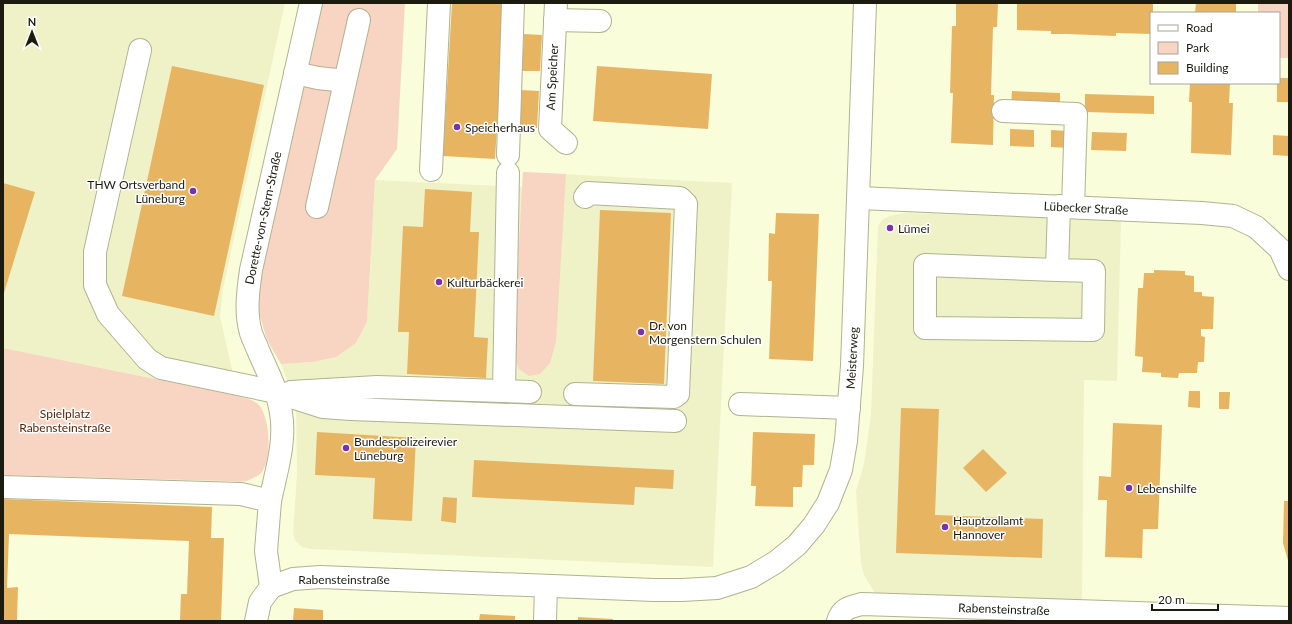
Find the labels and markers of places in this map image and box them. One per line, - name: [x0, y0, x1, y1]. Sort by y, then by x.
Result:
- place label: Speicherhaus: [465, 120, 535, 135]
- marker: Speicherhaus: [452, 122, 462, 132]
- place label: THW Ortsverband Lüneburg: [87, 177, 185, 206]
- marker: THW Ortsverband Lüneburg: [188, 186, 198, 196]
- place label: Lümei: [898, 221, 930, 236]
- marker: Lümei: [885, 223, 895, 233]
- place label: Kulturbäckerei: [447, 275, 523, 290]
- marker: Kulturbäckerei: [434, 277, 444, 287]
- place label: Dr. von Morgenstern Schulen: [649, 318, 762, 347]
- marker: Dr. von Morgenstern Schulen: [636, 327, 646, 337]
- place label: Bundespolizeirevier Lüneburg: [354, 434, 458, 463]
- marker: Bundespolizeirevier Lüneburg: [341, 443, 351, 453]
- place label: Lebenshilfe: [1137, 481, 1197, 496]
- marker: Lebenshilfe: [1124, 483, 1134, 493]
- place label: Hauptzollamt Hannover: [953, 513, 1024, 542]
- marker: Hauptzollamt Hannover: [940, 522, 950, 532]

